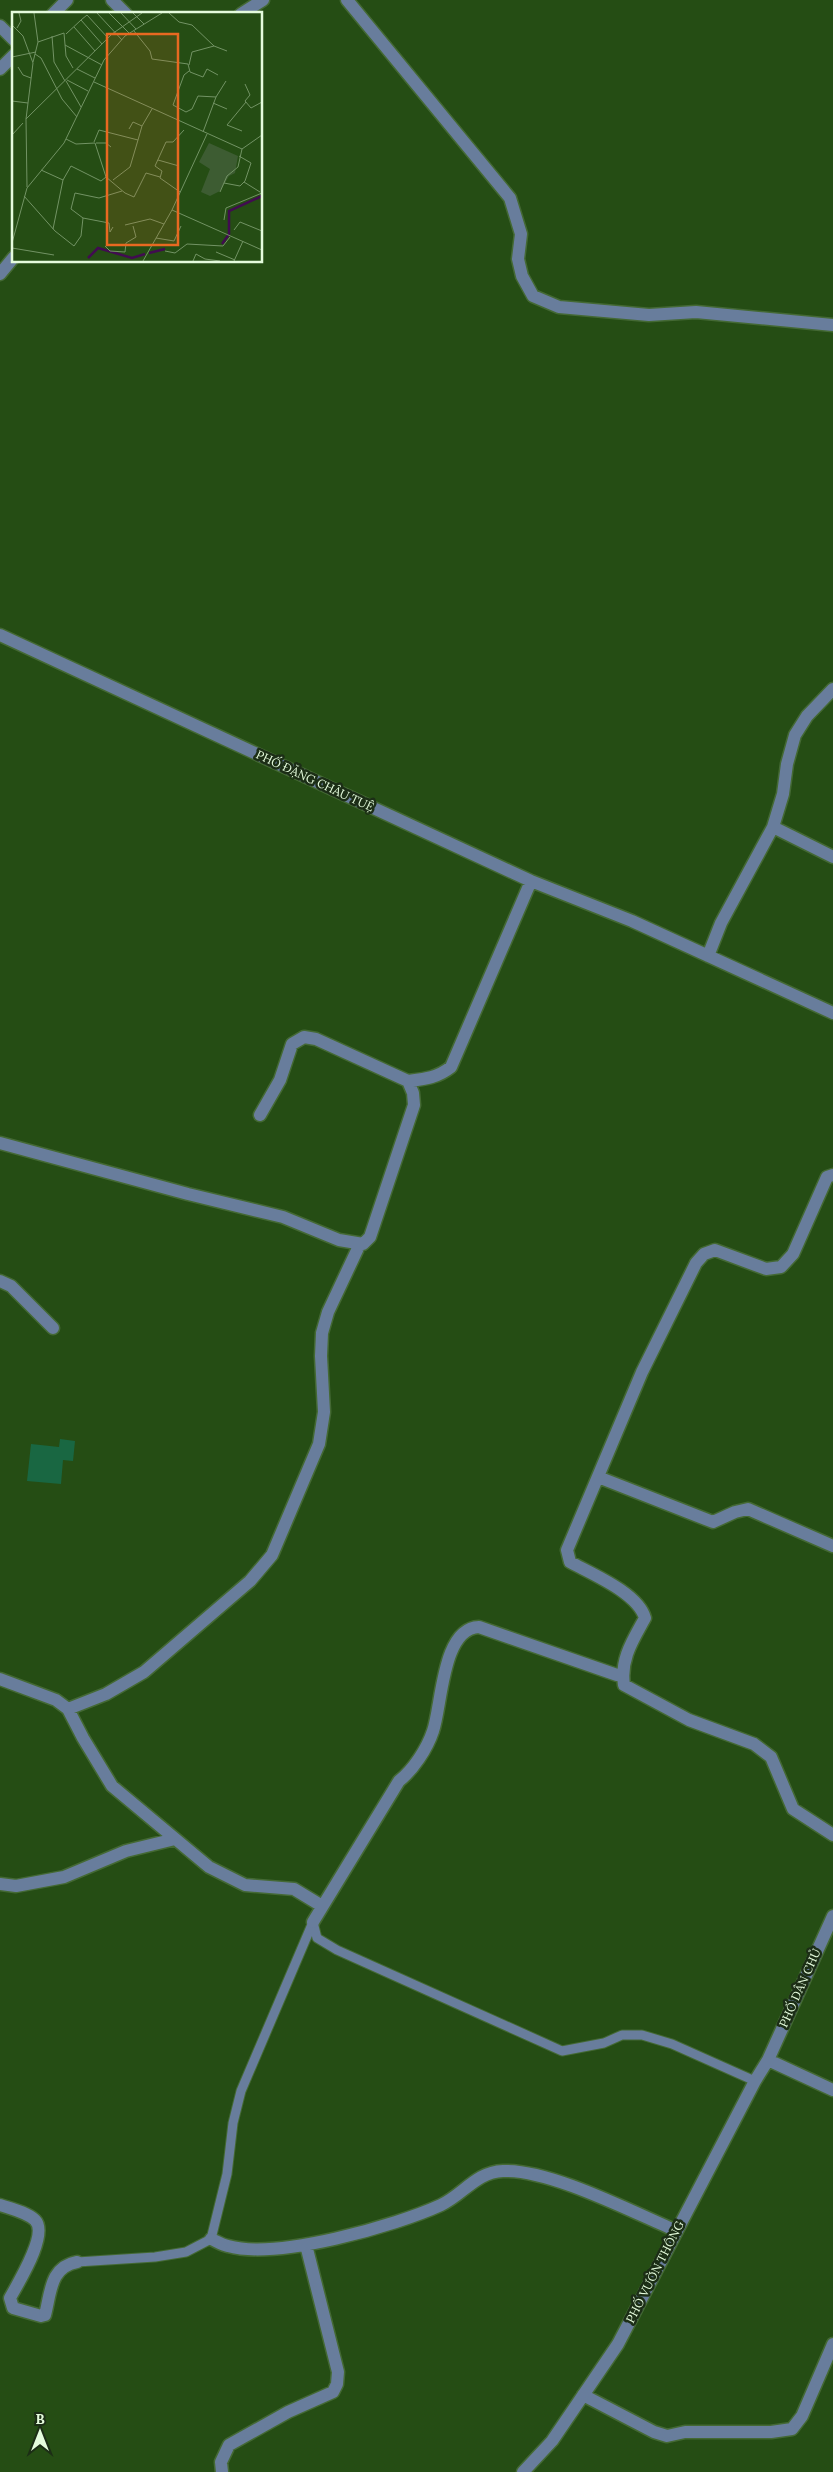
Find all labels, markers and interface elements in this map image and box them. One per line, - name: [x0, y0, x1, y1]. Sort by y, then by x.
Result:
- inset map: [12, 12, 262, 262]
- street label: PHỐ ĐẶNG CHÂU TUỆ: [254, 747, 377, 814]
- street label: PHỐ DÂN CHỦ: [775, 1946, 824, 2029]
- street label: PHỐ VƯỜN THÔNG: [622, 2218, 687, 2325]
- north arrow: [15, 2407, 65, 2457]
- text: B: [35, 2410, 45, 2428]

